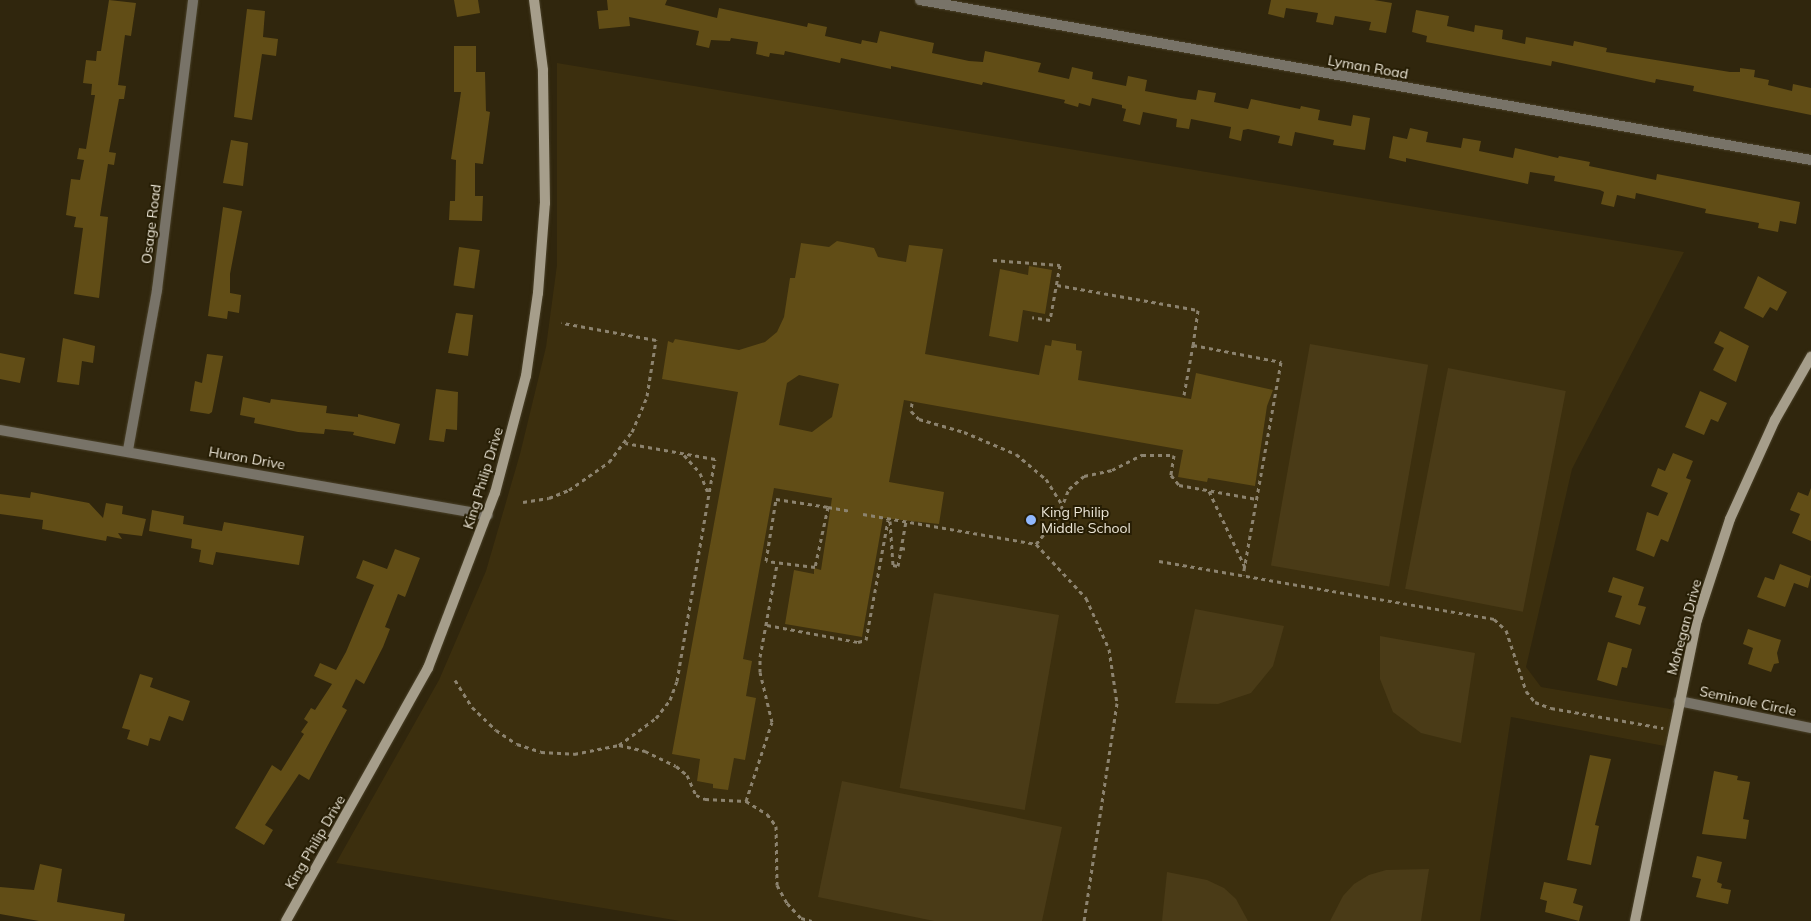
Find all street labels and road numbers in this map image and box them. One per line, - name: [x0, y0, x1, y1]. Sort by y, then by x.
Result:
- street label: Lyman Road: [1326, 52, 1410, 82]
- street label: Osage Road: [138, 183, 164, 265]
- street label: King Philip Drive: [460, 425, 506, 531]
- street label: Huron Drive: [207, 443, 287, 473]
- street label: Mohegan Drive: [1663, 577, 1705, 677]
- street label: Seminole Circle: [1698, 683, 1798, 719]
- street label: King Philip Drive: [281, 792, 349, 892]

